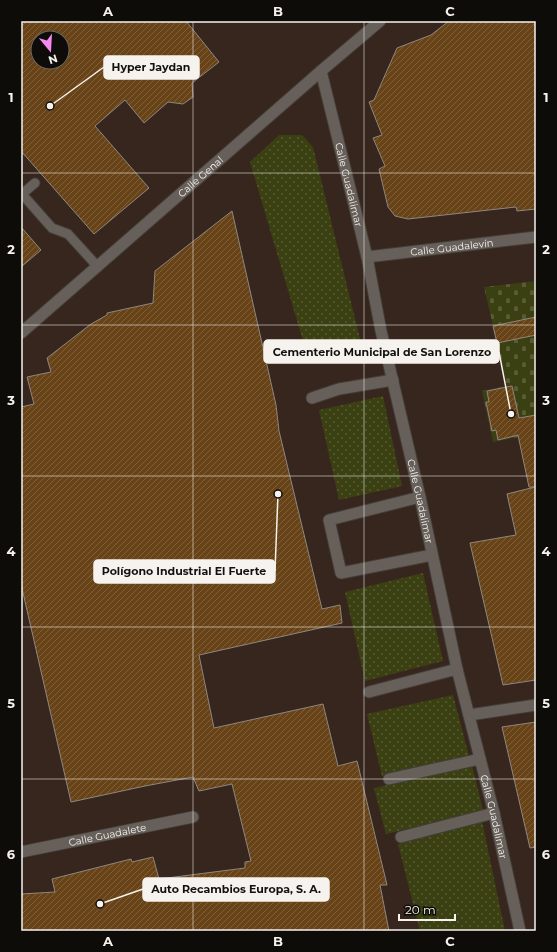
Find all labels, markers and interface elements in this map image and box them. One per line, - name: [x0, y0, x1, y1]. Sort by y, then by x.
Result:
- text: A: [102, 3, 114, 19]
- text: B: [273, 3, 283, 19]
- text: C: [445, 3, 455, 19]
- north arrow: [30, 30, 70, 70]
- text: N: [47, 51, 59, 68]
- callout: Hyper Jaydan: [104, 56, 199, 79]
- text: Hyper Jaydan: [112, 60, 190, 74]
- text: 1: [8, 89, 14, 105]
- text: 1: [543, 89, 549, 105]
- street label: Calle Guadalimar: [332, 141, 366, 228]
- street label: Calle Genal: [175, 153, 226, 200]
- street label: Calle Guadalevín: [410, 236, 494, 258]
- text: 2: [7, 241, 15, 257]
- text: 2: [542, 241, 550, 257]
- callout: Cementerio Municipal de San Lorenzo: [264, 340, 499, 363]
- text: Cementerio Municipal de San Lorenzo: [273, 345, 491, 359]
- text: 3: [6, 392, 15, 408]
- text: 3: [541, 392, 550, 408]
- street label: Calle Guadalimar: [405, 458, 436, 544]
- text: 4: [7, 543, 16, 559]
- text: 4: [542, 543, 551, 559]
- callout: Polígono Industrial El Fuerte: [94, 560, 275, 583]
- text: Polígono Industrial El Fuerte: [102, 564, 266, 578]
- text: 5: [7, 695, 15, 711]
- text: 5: [542, 695, 550, 711]
- street label: Calle Guadalimar: [478, 773, 510, 860]
- street label: Calle Guadalete: [67, 820, 147, 849]
- text: 6: [7, 846, 16, 862]
- text: 6: [542, 846, 551, 862]
- callout: Auto Recambios Europa, S. A.: [143, 878, 329, 901]
- text: Auto Recambios Europa, S. A.: [150, 882, 321, 896]
- scale bar: [399, 896, 455, 922]
- text: 20 m: [405, 902, 436, 917]
- text: A: [102, 933, 114, 949]
- text: B: [273, 933, 283, 949]
- text: C: [445, 933, 455, 949]

